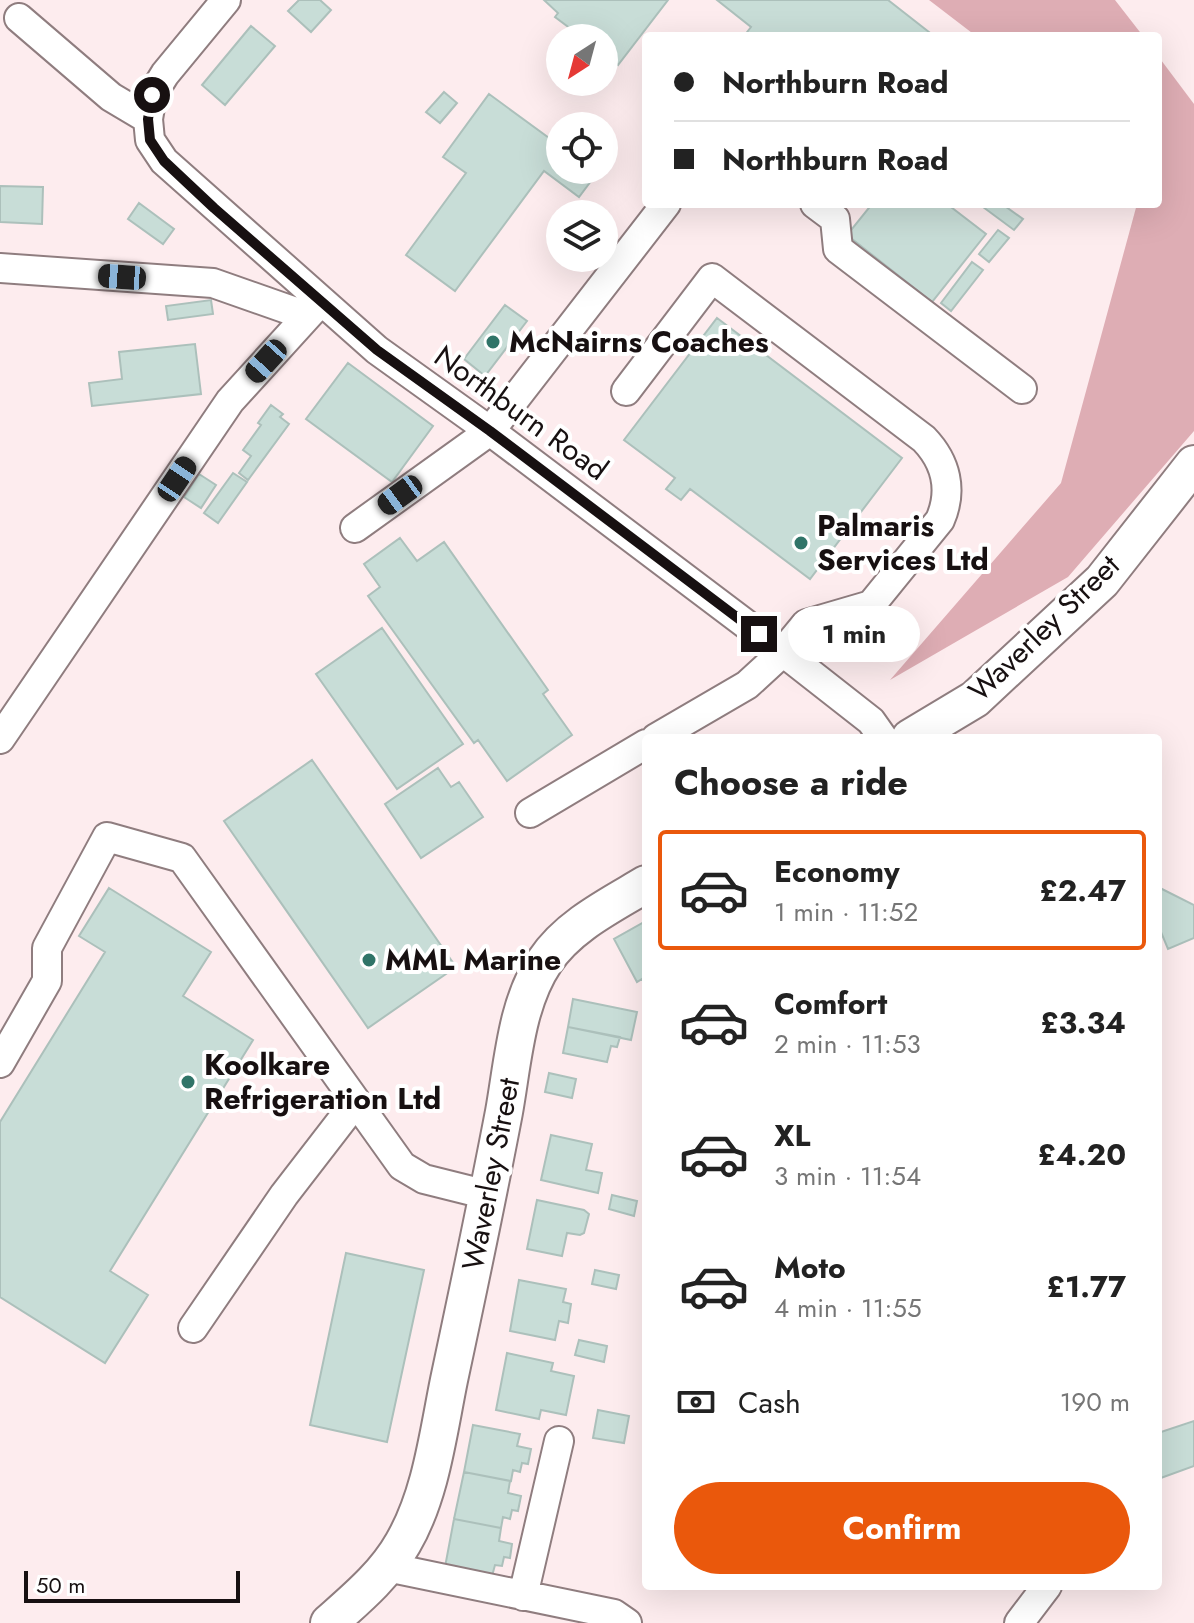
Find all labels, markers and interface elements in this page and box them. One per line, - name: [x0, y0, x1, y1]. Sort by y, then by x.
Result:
- north arrow: [546, 24, 618, 96]
- map controls: [546, 24, 618, 272]
- text: Northburn Road: [722, 61, 949, 104]
- route start: [134, 77, 170, 113]
- button: locate: [546, 112, 618, 184]
- text: Northburn Road: [722, 138, 949, 181]
- button: layers: [546, 200, 618, 272]
- car: [97, 263, 147, 291]
- place label: McNairns Coaches: [509, 320, 769, 363]
- marker: McNairns Coaches: [484, 333, 502, 351]
- car: [241, 335, 291, 387]
- street label: Northburn Road: [426, 335, 617, 490]
- car: [154, 452, 200, 506]
- car: [374, 471, 426, 519]
- place label: Palmaris Services Ltd: [817, 504, 989, 581]
- marker: Palmaris Services Ltd: [792, 534, 810, 552]
- street label: Waverley Street: [959, 544, 1129, 711]
- callout: 1 min: [787, 606, 919, 662]
- text: 1 min: [822, 615, 886, 653]
- route end: [741, 616, 777, 652]
- text: Choose a ride: [674, 756, 908, 808]
- text: Economy: [774, 850, 900, 893]
- icon: car: [678, 854, 750, 926]
- text: £2.47: [1039, 869, 1126, 912]
- text: 1 min · 11:52: [774, 893, 918, 931]
- place label: MML Marine: [385, 938, 561, 981]
- marker: MML Marine: [360, 951, 378, 969]
- text: Comfort: [774, 982, 887, 1025]
- icon: car: [678, 986, 750, 1058]
- text: £3.34: [1040, 1001, 1126, 1044]
- text: 2 min · 11:53: [774, 1025, 921, 1063]
- place label: Koolkare Refrigeration Ltd: [204, 1043, 441, 1120]
- marker: Koolkare Refrigeration Ltd: [179, 1073, 197, 1091]
- street label: Waverley Street: [451, 1073, 530, 1274]
- text: XL: [774, 1114, 810, 1157]
- icon: car: [678, 1118, 750, 1190]
- text: £4.20: [1038, 1133, 1126, 1176]
- text: 3 min · 11:54: [774, 1157, 921, 1195]
- text: Moto: [774, 1246, 846, 1289]
- icon: car: [678, 1250, 750, 1322]
- text: £1.77: [1047, 1265, 1126, 1308]
- text: 4 min · 11:55: [774, 1289, 922, 1327]
- icon: cash: [674, 1380, 718, 1424]
- text: Cash: [738, 1381, 801, 1424]
- text: 190 m: [1060, 1383, 1130, 1421]
- button: Confirm: [674, 1482, 1130, 1574]
- scale bar: [24, 1567, 240, 1603]
- text: 50 m: [36, 1569, 85, 1601]

